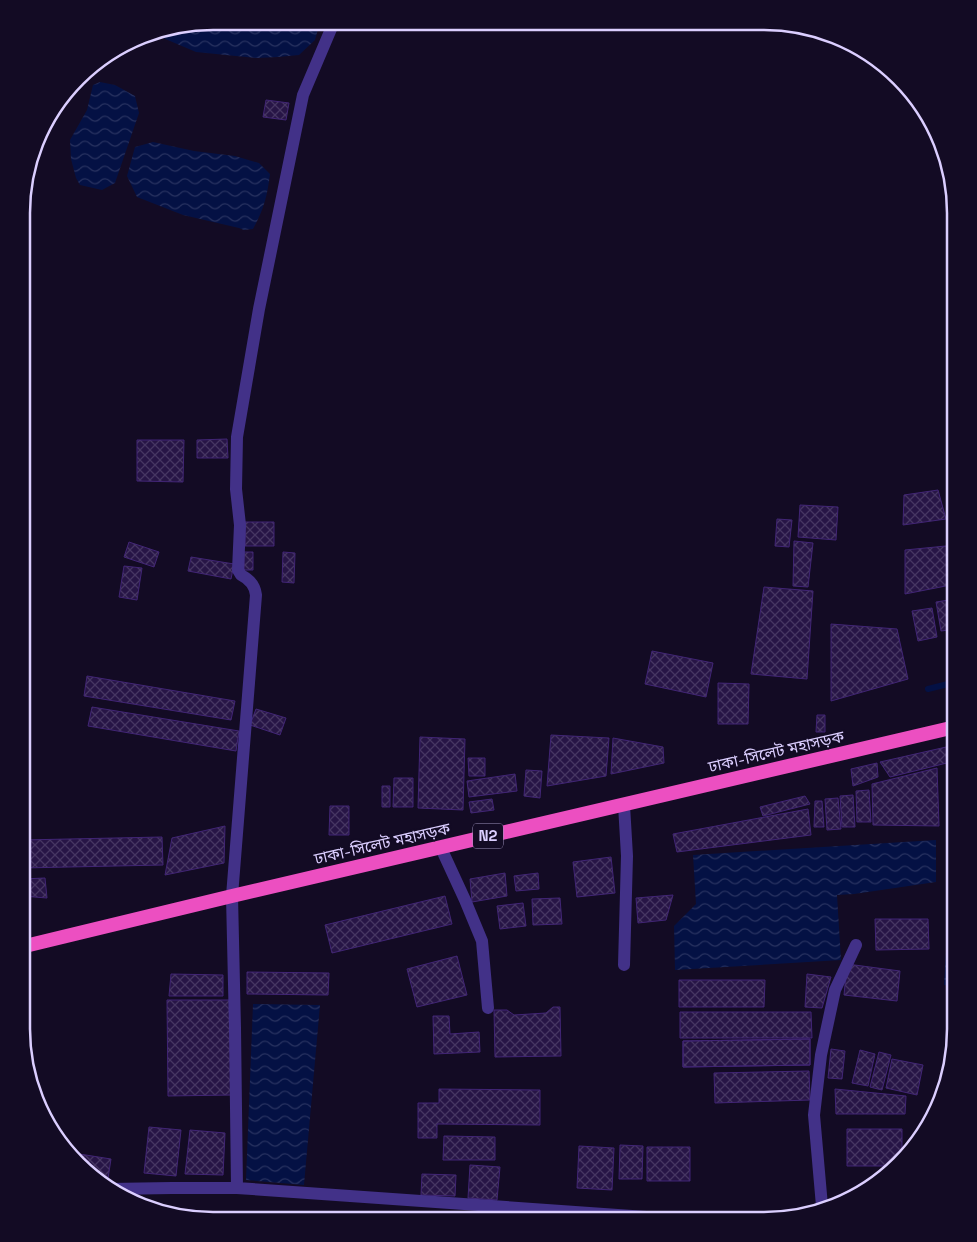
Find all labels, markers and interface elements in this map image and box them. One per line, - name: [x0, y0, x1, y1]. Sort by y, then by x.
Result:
- street label: ঢাকা-সিলেট মহাসড়ক: [705, 725, 847, 778]
- street label: ঢাকা-সিলেট মহাসড়ক: [311, 817, 453, 870]
- road number: N2: [473, 824, 503, 848]

